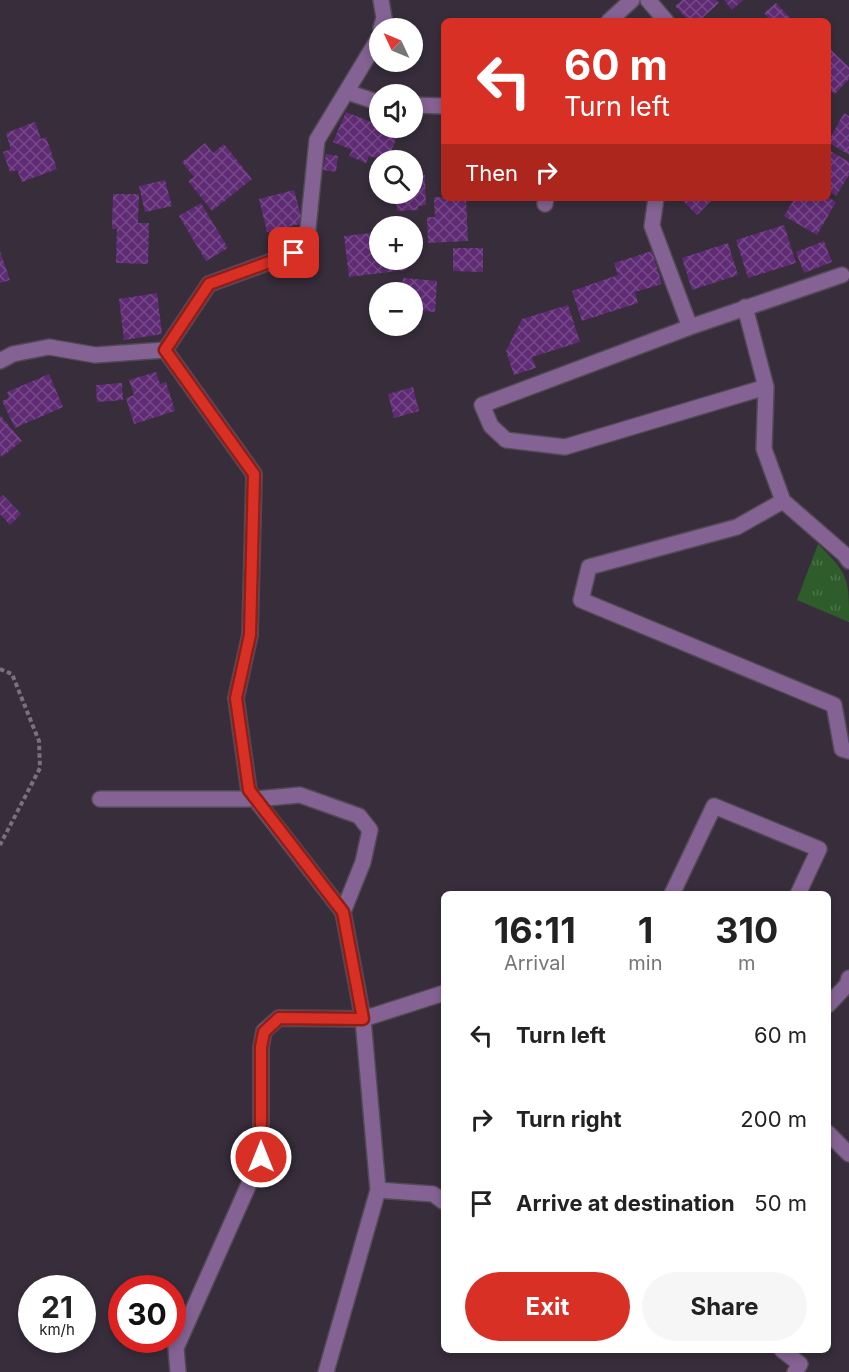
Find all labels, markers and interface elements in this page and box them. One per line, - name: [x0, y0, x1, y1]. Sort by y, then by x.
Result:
- north arrow: [369, 18, 423, 72]
- map controls: [369, 18, 423, 336]
- text: 60 m: [564, 39, 668, 90]
- icon: left: [465, 42, 543, 120]
- button: sound: [369, 84, 423, 138]
- text: Turn left: [564, 90, 670, 123]
- button: search: [369, 150, 423, 204]
- icon: right: [530, 156, 563, 189]
- text: Then: [465, 160, 518, 186]
- button: +: [369, 216, 423, 270]
- pin: [268, 227, 319, 278]
- icon: arrive: [277, 236, 310, 269]
- button: −: [369, 282, 423, 336]
- text: 16:11: [494, 908, 576, 952]
- text: 1: [638, 908, 653, 952]
- text: 310: [715, 908, 778, 952]
- text: Arrival: [504, 951, 565, 975]
- text: min: [628, 951, 663, 975]
- text: m: [738, 951, 756, 975]
- icon: left: [465, 1019, 498, 1052]
- text: Turn left: [516, 1022, 606, 1048]
- text: 60 m: [754, 1022, 807, 1048]
- icon: right: [465, 1103, 498, 1136]
- text: Turn right: [516, 1106, 622, 1132]
- text: 200 m: [740, 1106, 807, 1132]
- position arrow: [229, 1125, 293, 1189]
- icon: arrive: [465, 1187, 498, 1220]
- text: Arrive at destination: [516, 1190, 735, 1216]
- text: 50 m: [754, 1190, 807, 1216]
- button: Exit: [465, 1272, 630, 1341]
- button: Share: [642, 1272, 807, 1341]
- speed limit sign: 30: [108, 1275, 186, 1353]
- text: 21: [41, 1289, 73, 1325]
- text: km/h: [39, 1320, 75, 1339]

